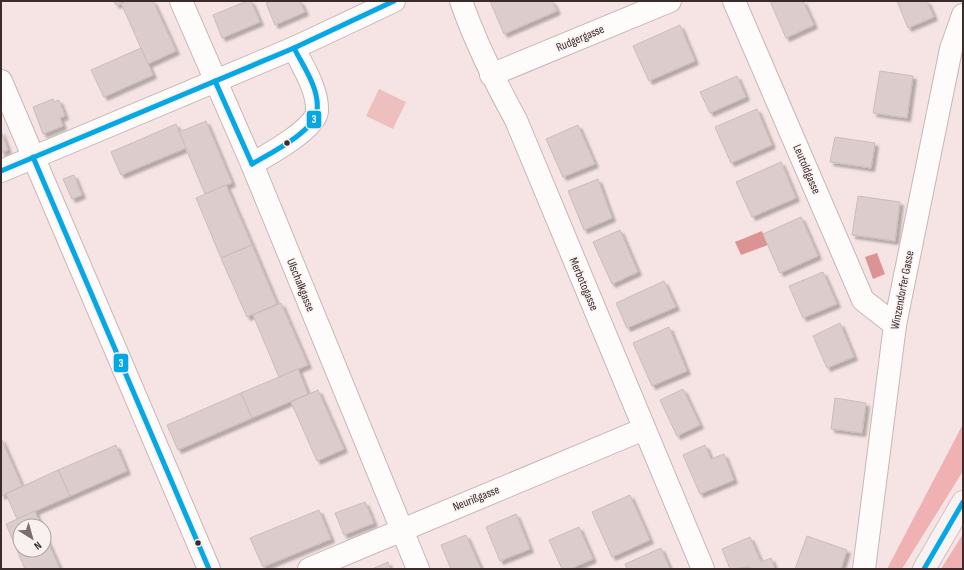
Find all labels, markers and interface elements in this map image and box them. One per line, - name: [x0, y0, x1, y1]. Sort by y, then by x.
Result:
- street label: Rudgergasse: [554, 22, 607, 55]
- line badge: 3: [306, 110, 322, 129]
- text: 3: [312, 113, 317, 126]
- unlabelled marker: [282, 138, 292, 148]
- street label: Leutoldgasse: [789, 142, 824, 196]
- street label: Winzendorfer Gasse: [887, 249, 918, 331]
- street label: Merbotogasse: [566, 255, 602, 313]
- street label: Ulschalkgasse: [283, 256, 318, 314]
- line badge: 3: [113, 353, 129, 373]
- text: 3: [119, 357, 124, 370]
- street label: Neurißgasse: [451, 482, 502, 515]
- north arrow: [12, 518, 52, 558]
- unlabelled marker: [193, 538, 203, 548]
- text: N: [31, 539, 44, 553]

